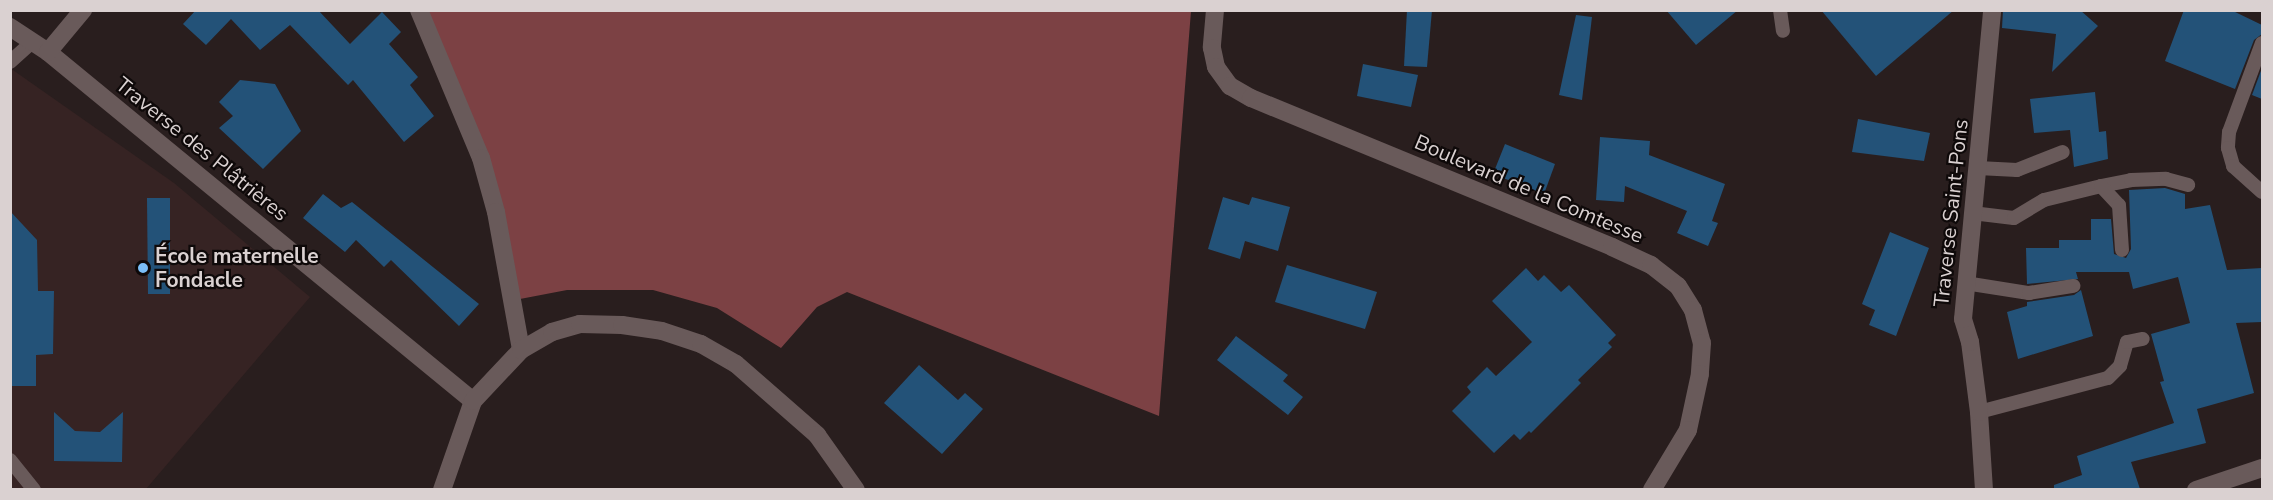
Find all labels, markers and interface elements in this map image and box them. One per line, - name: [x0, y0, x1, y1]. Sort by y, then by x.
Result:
- street label: Traverse des Plâtrières: [111, 72, 293, 226]
- street label: Traverse Saint-Pons: [1929, 118, 1973, 308]
- street label: Boulevard de la Comtesse: [1411, 129, 1647, 249]
- place label: École maternelle Fondacle: [155, 243, 319, 293]
- marker: École maternelle Fondacle: [136, 261, 150, 275]

